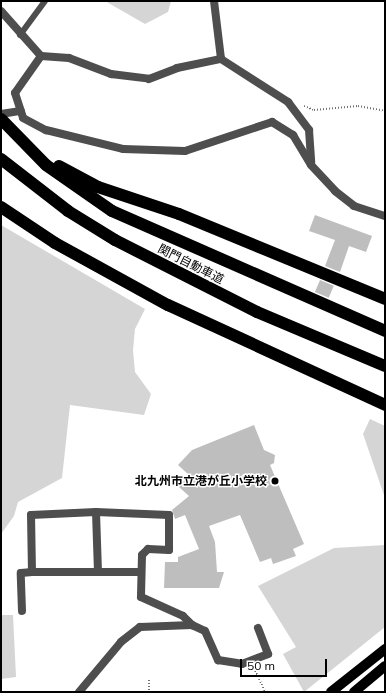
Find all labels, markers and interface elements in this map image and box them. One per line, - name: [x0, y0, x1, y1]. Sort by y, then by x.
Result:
- street label: 関門自動車道: [156, 241, 226, 287]
- place label: 北九州市立港が丘小学校: [135, 474, 267, 488]
- marker: 北九州市立港が丘小学校: [270, 476, 280, 486]
- scale bar: [242, 651, 329, 677]
- text: 50 m: [247, 658, 275, 673]

